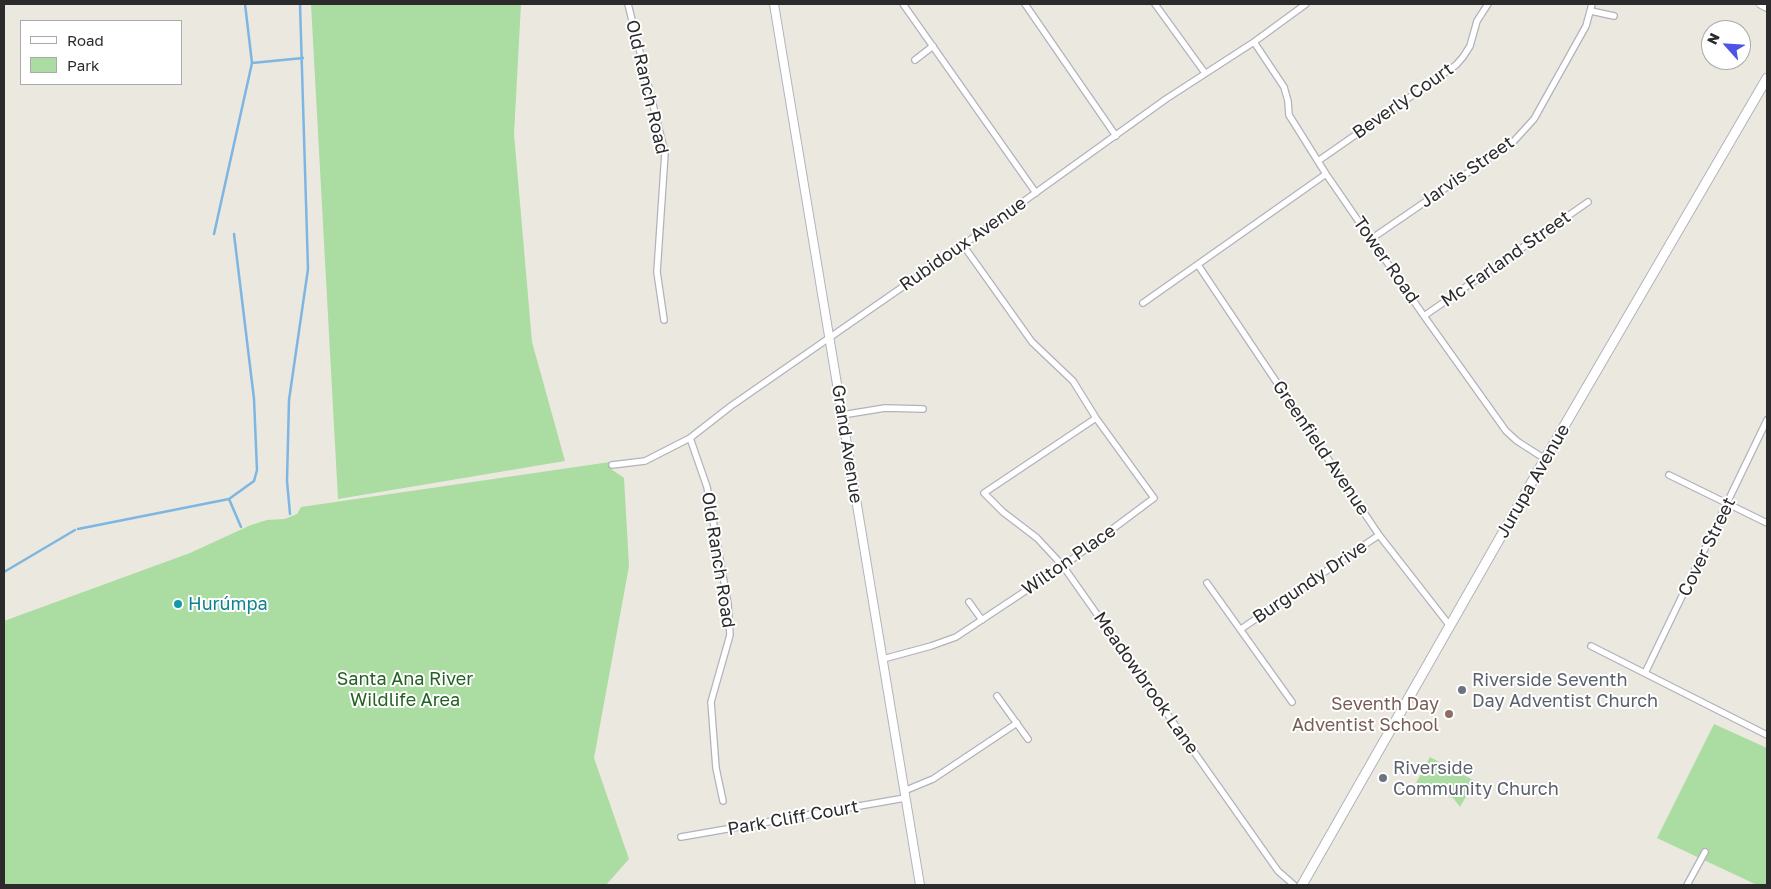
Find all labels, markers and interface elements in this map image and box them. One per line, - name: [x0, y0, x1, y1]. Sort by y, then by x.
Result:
- street label: Old Ranch Road: [621, 18, 673, 156]
- legend: [20, 20, 182, 85]
- north arrow: [1701, 20, 1751, 70]
- text: N: [1703, 30, 1723, 47]
- text: Road: [67, 31, 104, 49]
- text: Park: [67, 56, 99, 74]
- street label: Beverly Court: [1349, 58, 1457, 144]
- street label: Jarvis Street: [1416, 132, 1518, 212]
- street label: Rubidoux Avenue: [896, 192, 1030, 296]
- street label: Mc Farland Street: [1437, 206, 1575, 312]
- street label: Tower Road: [1348, 213, 1424, 307]
- street label: Greenfield Avenue: [1268, 376, 1374, 520]
- street label: Grand Avenue: [827, 383, 867, 505]
- street label: Jurupa Avenue: [1492, 420, 1574, 542]
- street label: Old Ranch Road: [697, 491, 739, 629]
- street label: Cover Street: [1674, 494, 1740, 600]
- street label: Wilton Place: [1018, 520, 1120, 600]
- street label: Burgundy Drive: [1249, 536, 1371, 628]
- place label: Hurúmpa: [188, 593, 268, 615]
- marker: Hurúmpa: [172, 598, 184, 610]
- street label: Meadowbrook Lane: [1089, 608, 1203, 758]
- park label: Santa Ana River Wildlife Area: [337, 668, 473, 711]
- place label: Riverside Seventh Day Adventist Church: [1472, 669, 1658, 712]
- marker: Riverside Seventh Day Adventist Church: [1456, 684, 1468, 696]
- place label: Seventh Day Adventist School: [1292, 693, 1439, 736]
- marker: Seventh Day Adventist School: [1443, 708, 1455, 720]
- place label: Riverside Community Church: [1393, 757, 1559, 800]
- marker: Riverside Community Church: [1377, 772, 1389, 784]
- street label: Park Cliff Court: [726, 796, 860, 840]

